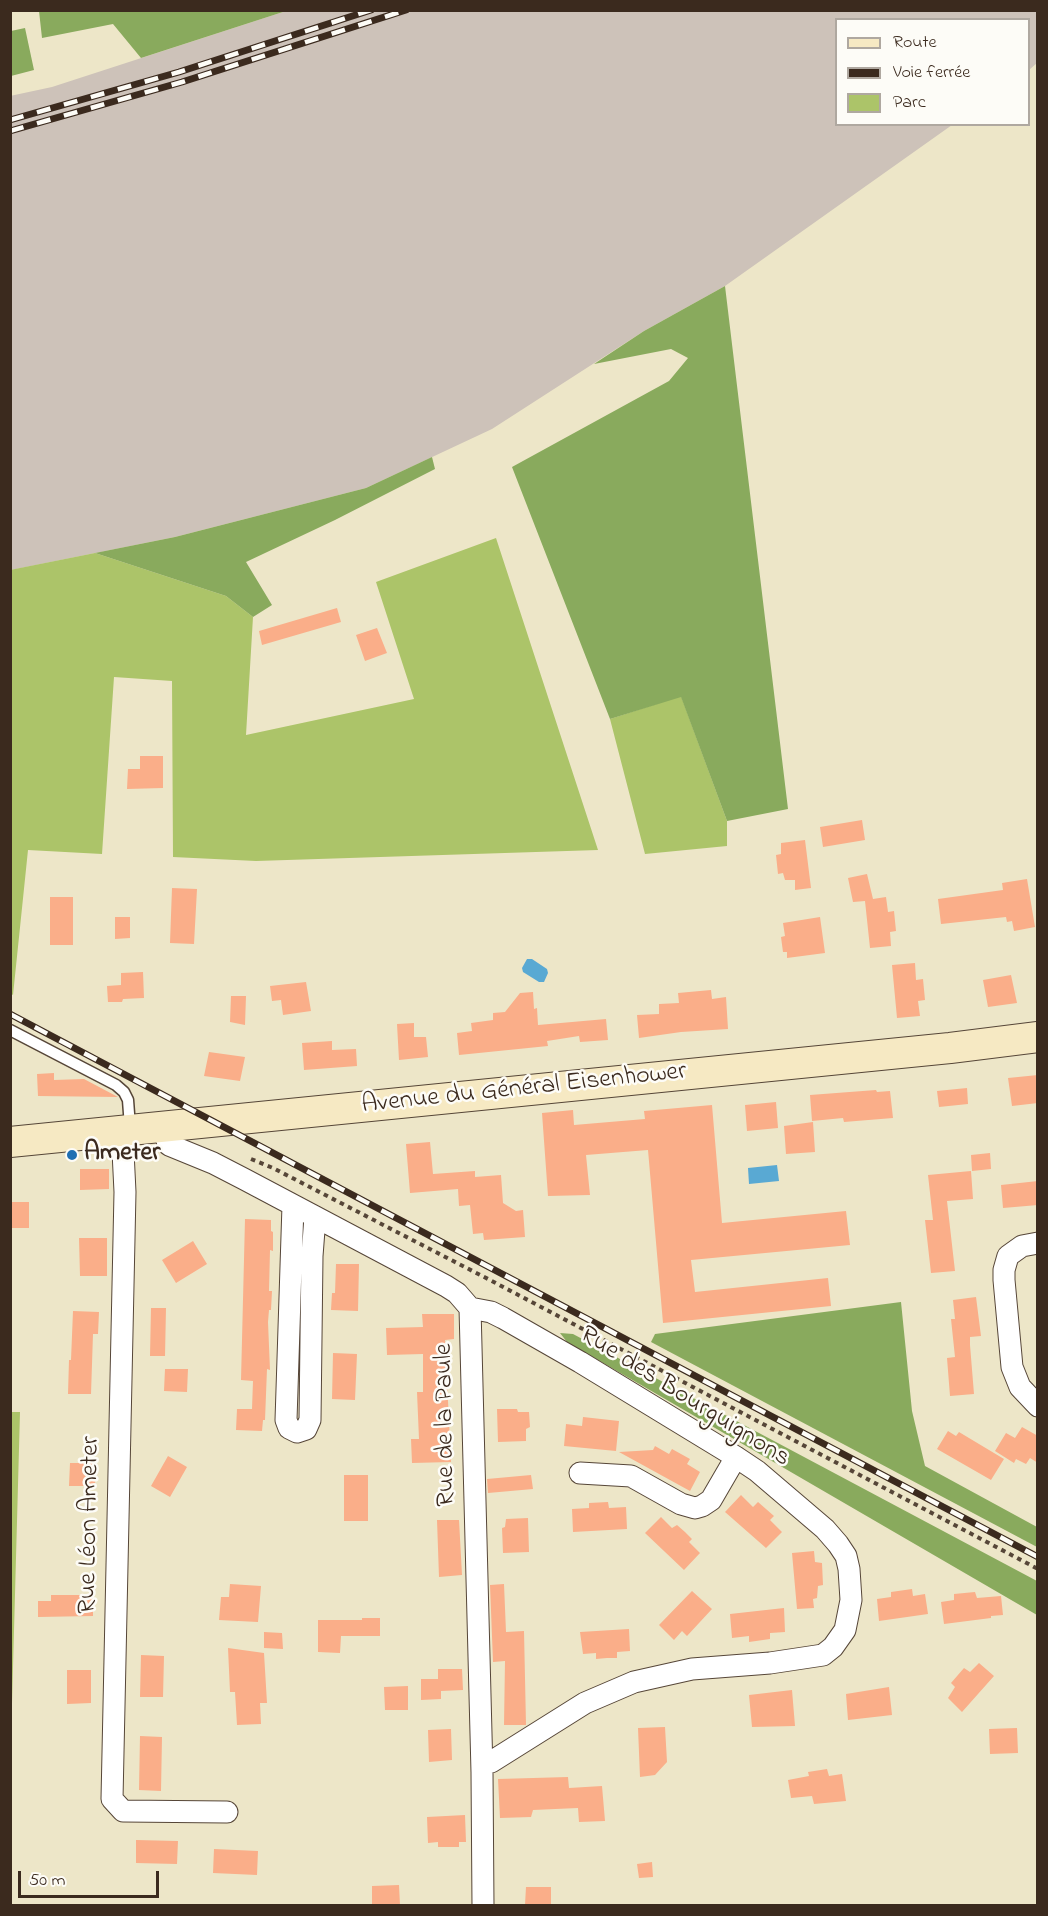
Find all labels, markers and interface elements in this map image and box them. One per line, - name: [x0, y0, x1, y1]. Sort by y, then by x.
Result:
- legend: [835, 18, 1030, 126]
- text: Route: [893, 30, 937, 56]
- text: Voie ferrée: [893, 60, 970, 86]
- text: Parc: [893, 90, 926, 116]
- street label: Avenue du Général Eisenhower: [360, 1057, 688, 1123]
- place label: Ameter: [84, 1139, 160, 1171]
- marker: Ameter: [65, 1148, 79, 1162]
- street label: Rue des Bourguignons: [573, 1321, 795, 1475]
- street label: Rue de la Paule: [430, 1343, 464, 1507]
- street label: Rue Léon Ameter: [74, 1436, 108, 1614]
- scale bar: [21, 1859, 162, 1897]
- text: 50 m: [29, 1868, 66, 1894]

